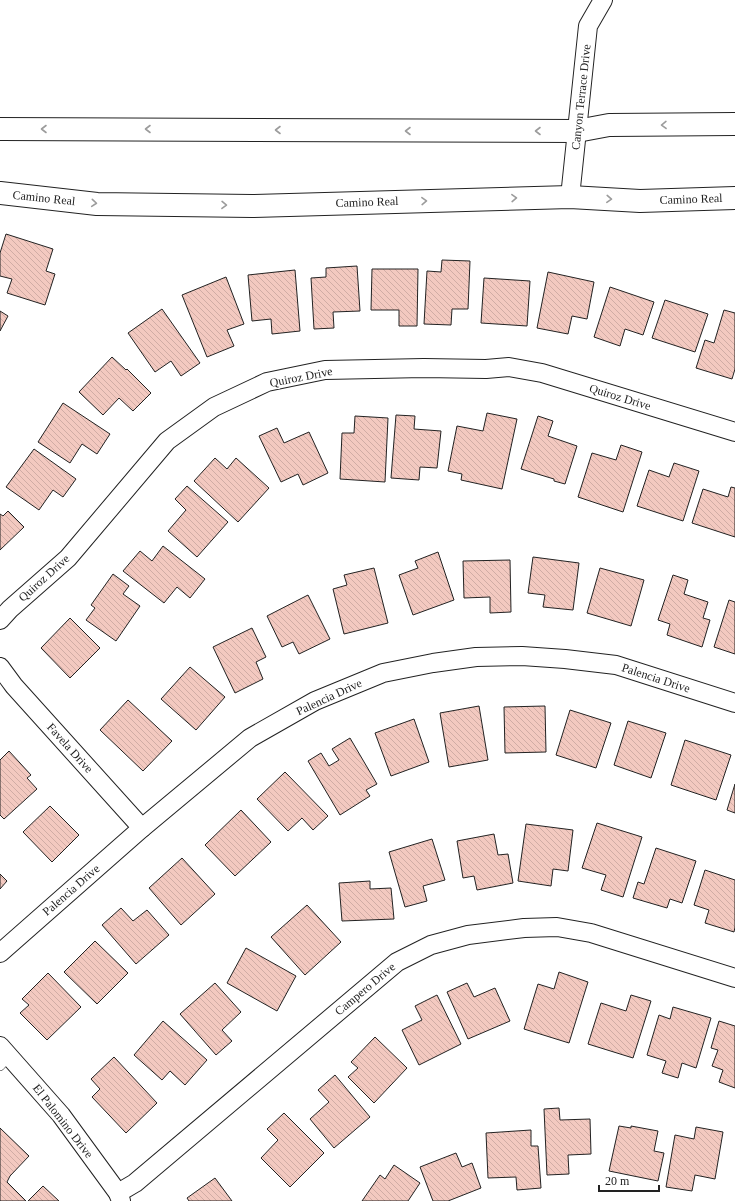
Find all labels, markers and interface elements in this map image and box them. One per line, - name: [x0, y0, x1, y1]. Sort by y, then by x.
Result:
- street label: Canyon Terrace Drive: [568, 43, 594, 151]
- one-way arrow: [661, 120, 667, 129]
- one-way arrow: [41, 125, 47, 133]
- one-way arrow: [145, 125, 151, 133]
- one-way arrow: [275, 126, 281, 134]
- one-way arrow: [405, 127, 411, 135]
- one-way arrow: [535, 127, 541, 135]
- street label: Camino Real: [12, 188, 77, 208]
- street label: Camino Real: [659, 191, 723, 207]
- street label: Camino Real: [335, 194, 399, 210]
- one-way arrow: [511, 194, 517, 202]
- one-way arrow: [606, 194, 612, 203]
- one-way arrow: [421, 196, 427, 205]
- one-way arrow: [91, 199, 97, 208]
- one-way arrow: [221, 201, 227, 209]
- street label: Quiroz Drive: [268, 364, 334, 390]
- street label: Quiroz Drive: [588, 381, 652, 413]
- street label: Quiroz Drive: [16, 552, 72, 604]
- street label: Palencia Drive: [620, 660, 692, 696]
- street label: Palencia Drive: [294, 676, 364, 718]
- street label: Favela Drive: [44, 720, 96, 776]
- street label: Palencia Drive: [40, 861, 102, 919]
- street label: Campero Drive: [332, 960, 398, 1018]
- street label: El Palomino Drive: [30, 1081, 96, 1161]
- scale bar: [599, 1167, 659, 1193]
- text: 20 m: [605, 1174, 630, 1188]

